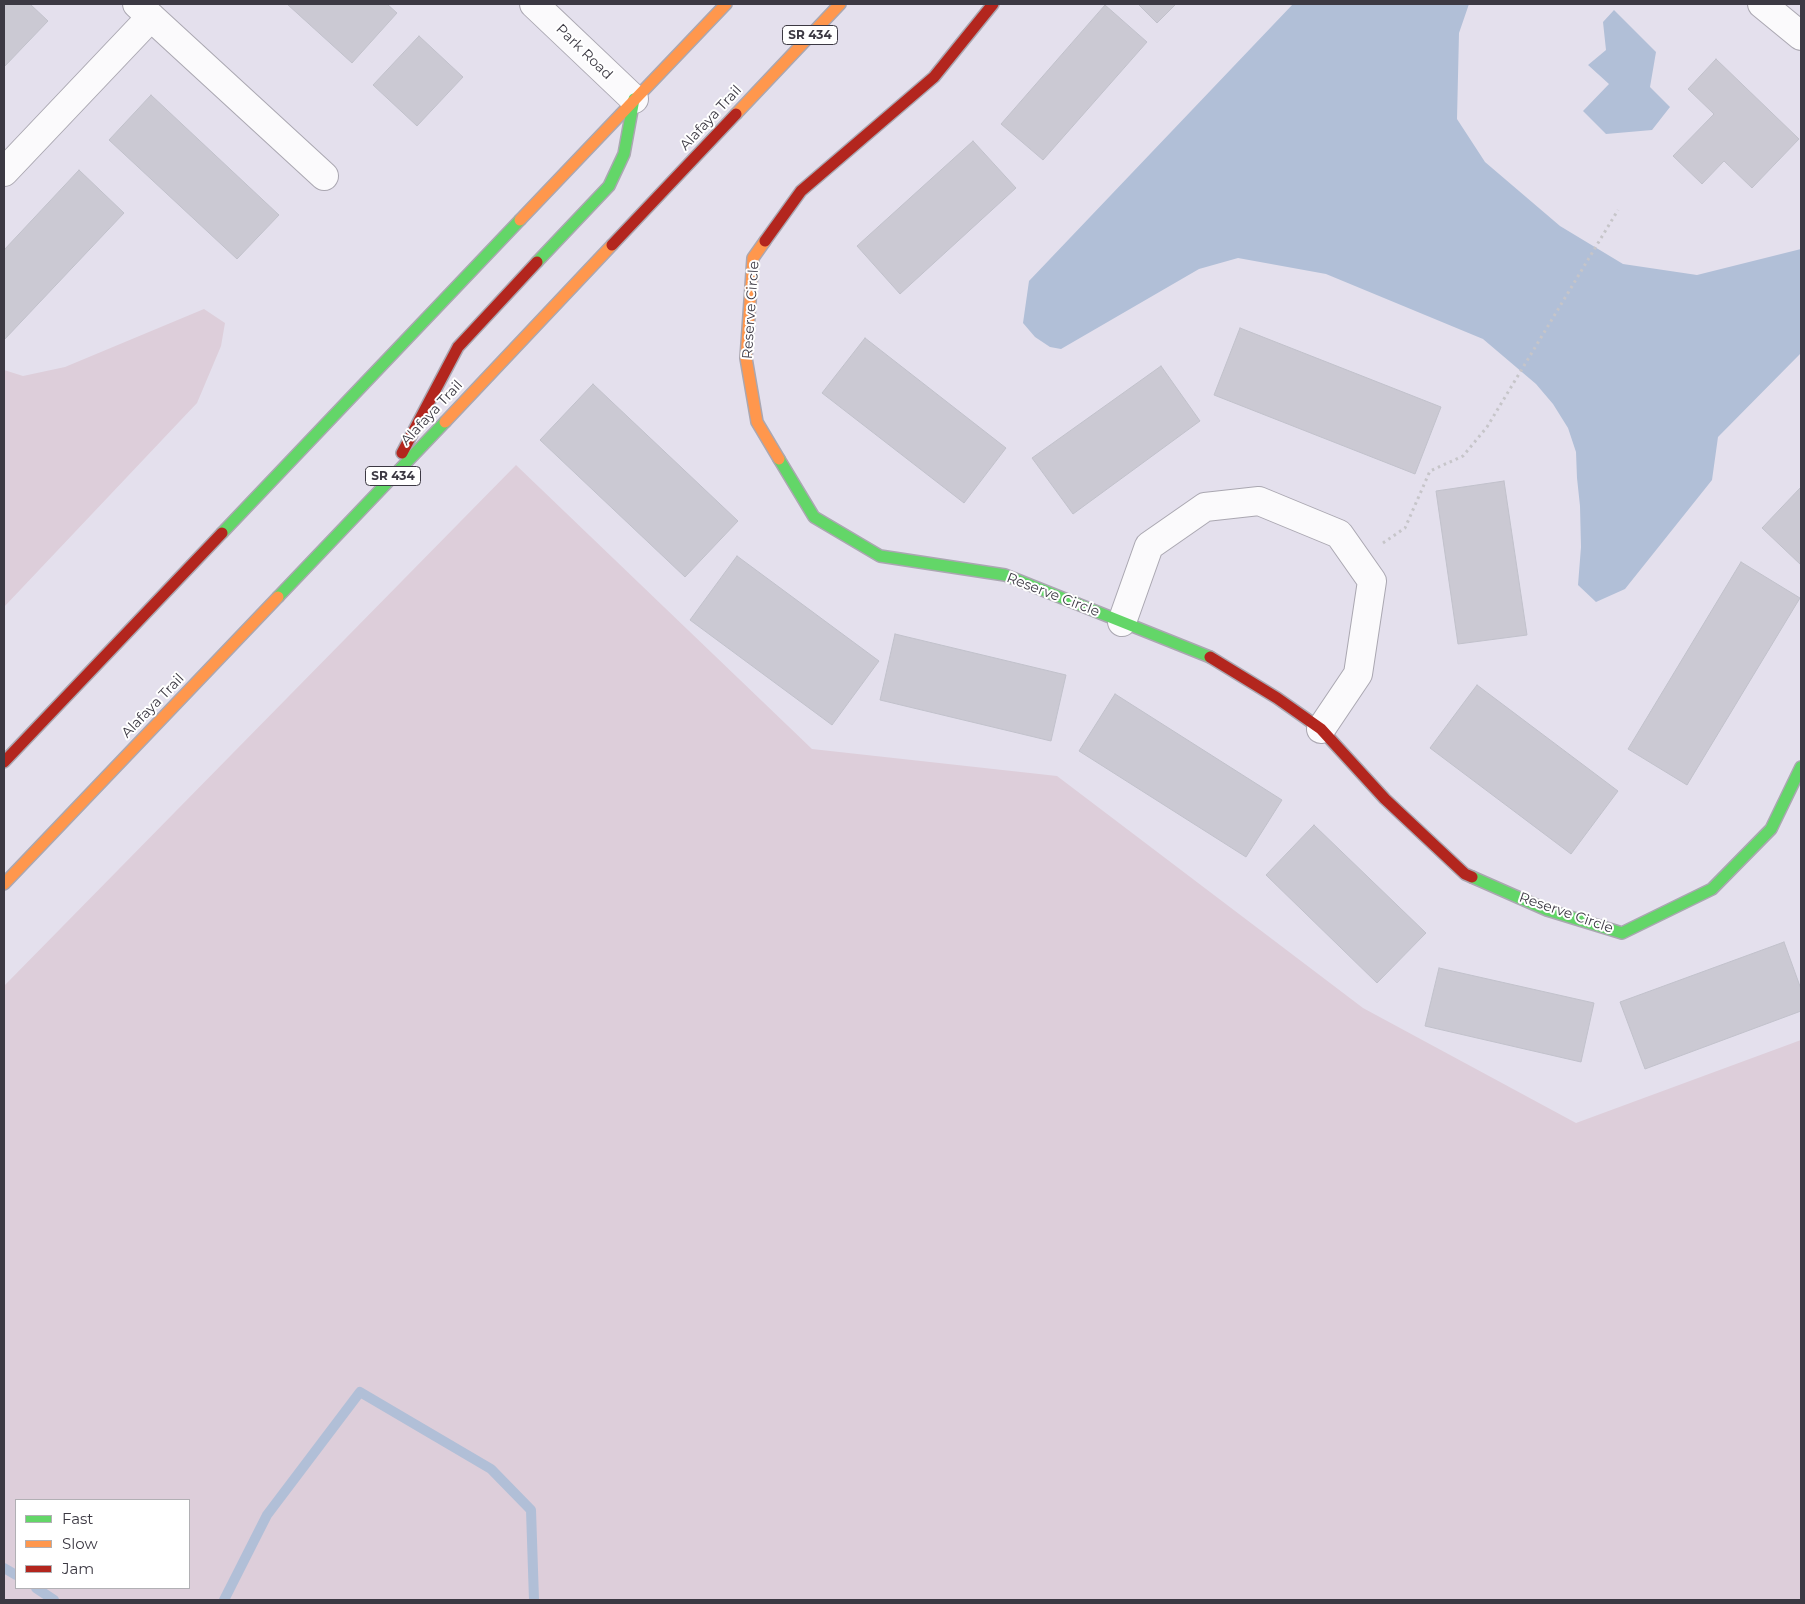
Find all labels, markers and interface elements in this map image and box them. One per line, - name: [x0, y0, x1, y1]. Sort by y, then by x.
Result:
- street label: Park Road: [552, 21, 616, 83]
- road number: SR 434: [782, 26, 838, 44]
- street label: Alafaya Trail: [677, 82, 745, 154]
- street label: Reserve Circle: [739, 260, 763, 360]
- street label: Alafaya Trail: [398, 377, 466, 449]
- road number: SR 434: [366, 466, 420, 486]
- street label: Reserve Circle: [1004, 570, 1102, 620]
- street label: Alafaya Trail: [118, 670, 188, 742]
- street label: Reserve Circle: [1517, 889, 1615, 937]
- legend: [15, 1499, 190, 1589]
- text: Fast: [62, 1509, 93, 1528]
- text: Slow: [62, 1534, 98, 1553]
- text: Jam: [62, 1559, 94, 1578]

